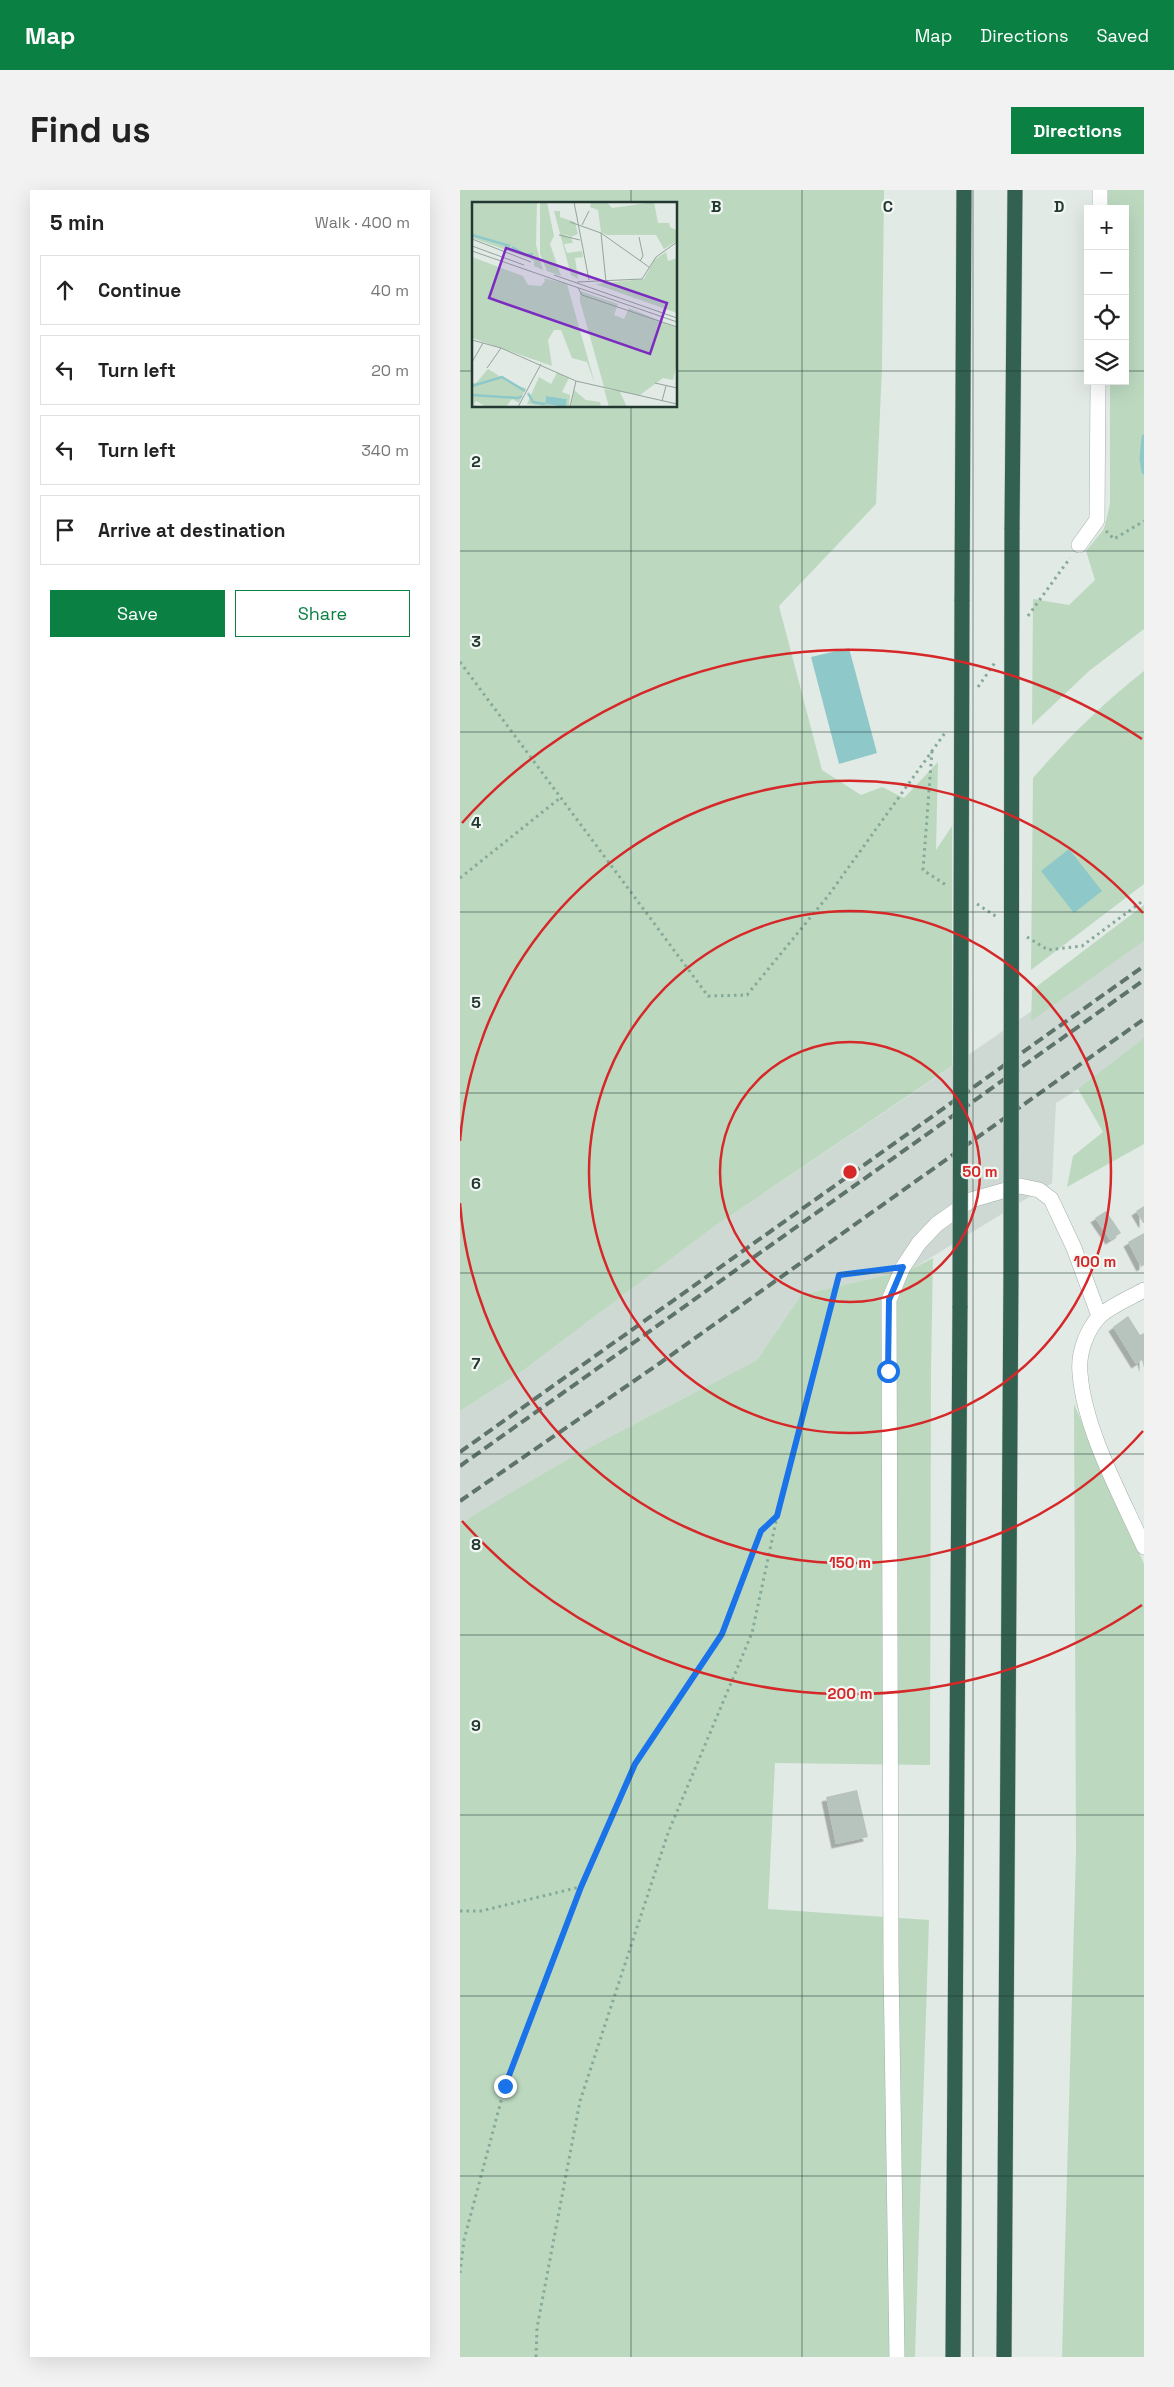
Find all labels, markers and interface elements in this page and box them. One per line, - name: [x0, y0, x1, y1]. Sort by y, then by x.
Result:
- text: Map: [25, 20, 75, 51]
- text: Map: [915, 24, 952, 47]
- text: Directions: [980, 24, 1069, 47]
- text: Saved: [1097, 24, 1149, 47]
- button: Directions: [1011, 107, 1144, 154]
- text: Find us: [30, 108, 151, 152]
- text: B: [711, 196, 721, 217]
- text: C: [883, 196, 893, 217]
- text: D: [1054, 196, 1064, 217]
- inset map: [472, 202, 678, 408]
- map controls: [1084, 205, 1129, 385]
- button: +: [1084, 205, 1129, 250]
- text: 5 min: [50, 209, 104, 236]
- text: Walk · 400 m: [315, 212, 410, 233]
- button: −: [1084, 250, 1129, 295]
- icon: ahead: [51, 276, 79, 304]
- text: Continue: [98, 278, 181, 303]
- text: 40 m: [371, 280, 409, 301]
- button: locate: [1084, 295, 1129, 340]
- button: layers: [1084, 340, 1129, 385]
- icon: left: [51, 356, 79, 384]
- text: Turn left: [98, 358, 176, 383]
- text: 20 m: [371, 360, 409, 381]
- icon: left: [51, 436, 79, 464]
- text: Turn left: [98, 438, 176, 463]
- text: 340 m: [361, 440, 409, 461]
- text: 2: [471, 451, 481, 472]
- icon: arrive: [51, 516, 79, 544]
- text: Arrive at destination: [98, 518, 286, 543]
- button: Save: [50, 590, 225, 637]
- button: Share: [235, 590, 410, 637]
- text: 3: [471, 631, 481, 652]
- text: 4: [471, 812, 481, 833]
- text: 5: [471, 992, 481, 1013]
- text: 50 m: [962, 1162, 998, 1181]
- centre of rings: [841, 1163, 859, 1181]
- text: 6: [471, 1173, 481, 1194]
- text: 100 m: [1074, 1252, 1116, 1271]
- text: 7: [472, 1353, 481, 1374]
- route start: [877, 1360, 900, 1383]
- text: 8: [471, 1534, 481, 1555]
- text: 150 m: [829, 1553, 871, 1572]
- text: 200 m: [828, 1684, 872, 1703]
- text: 9: [471, 1715, 481, 1736]
- route end: [494, 2075, 517, 2098]

